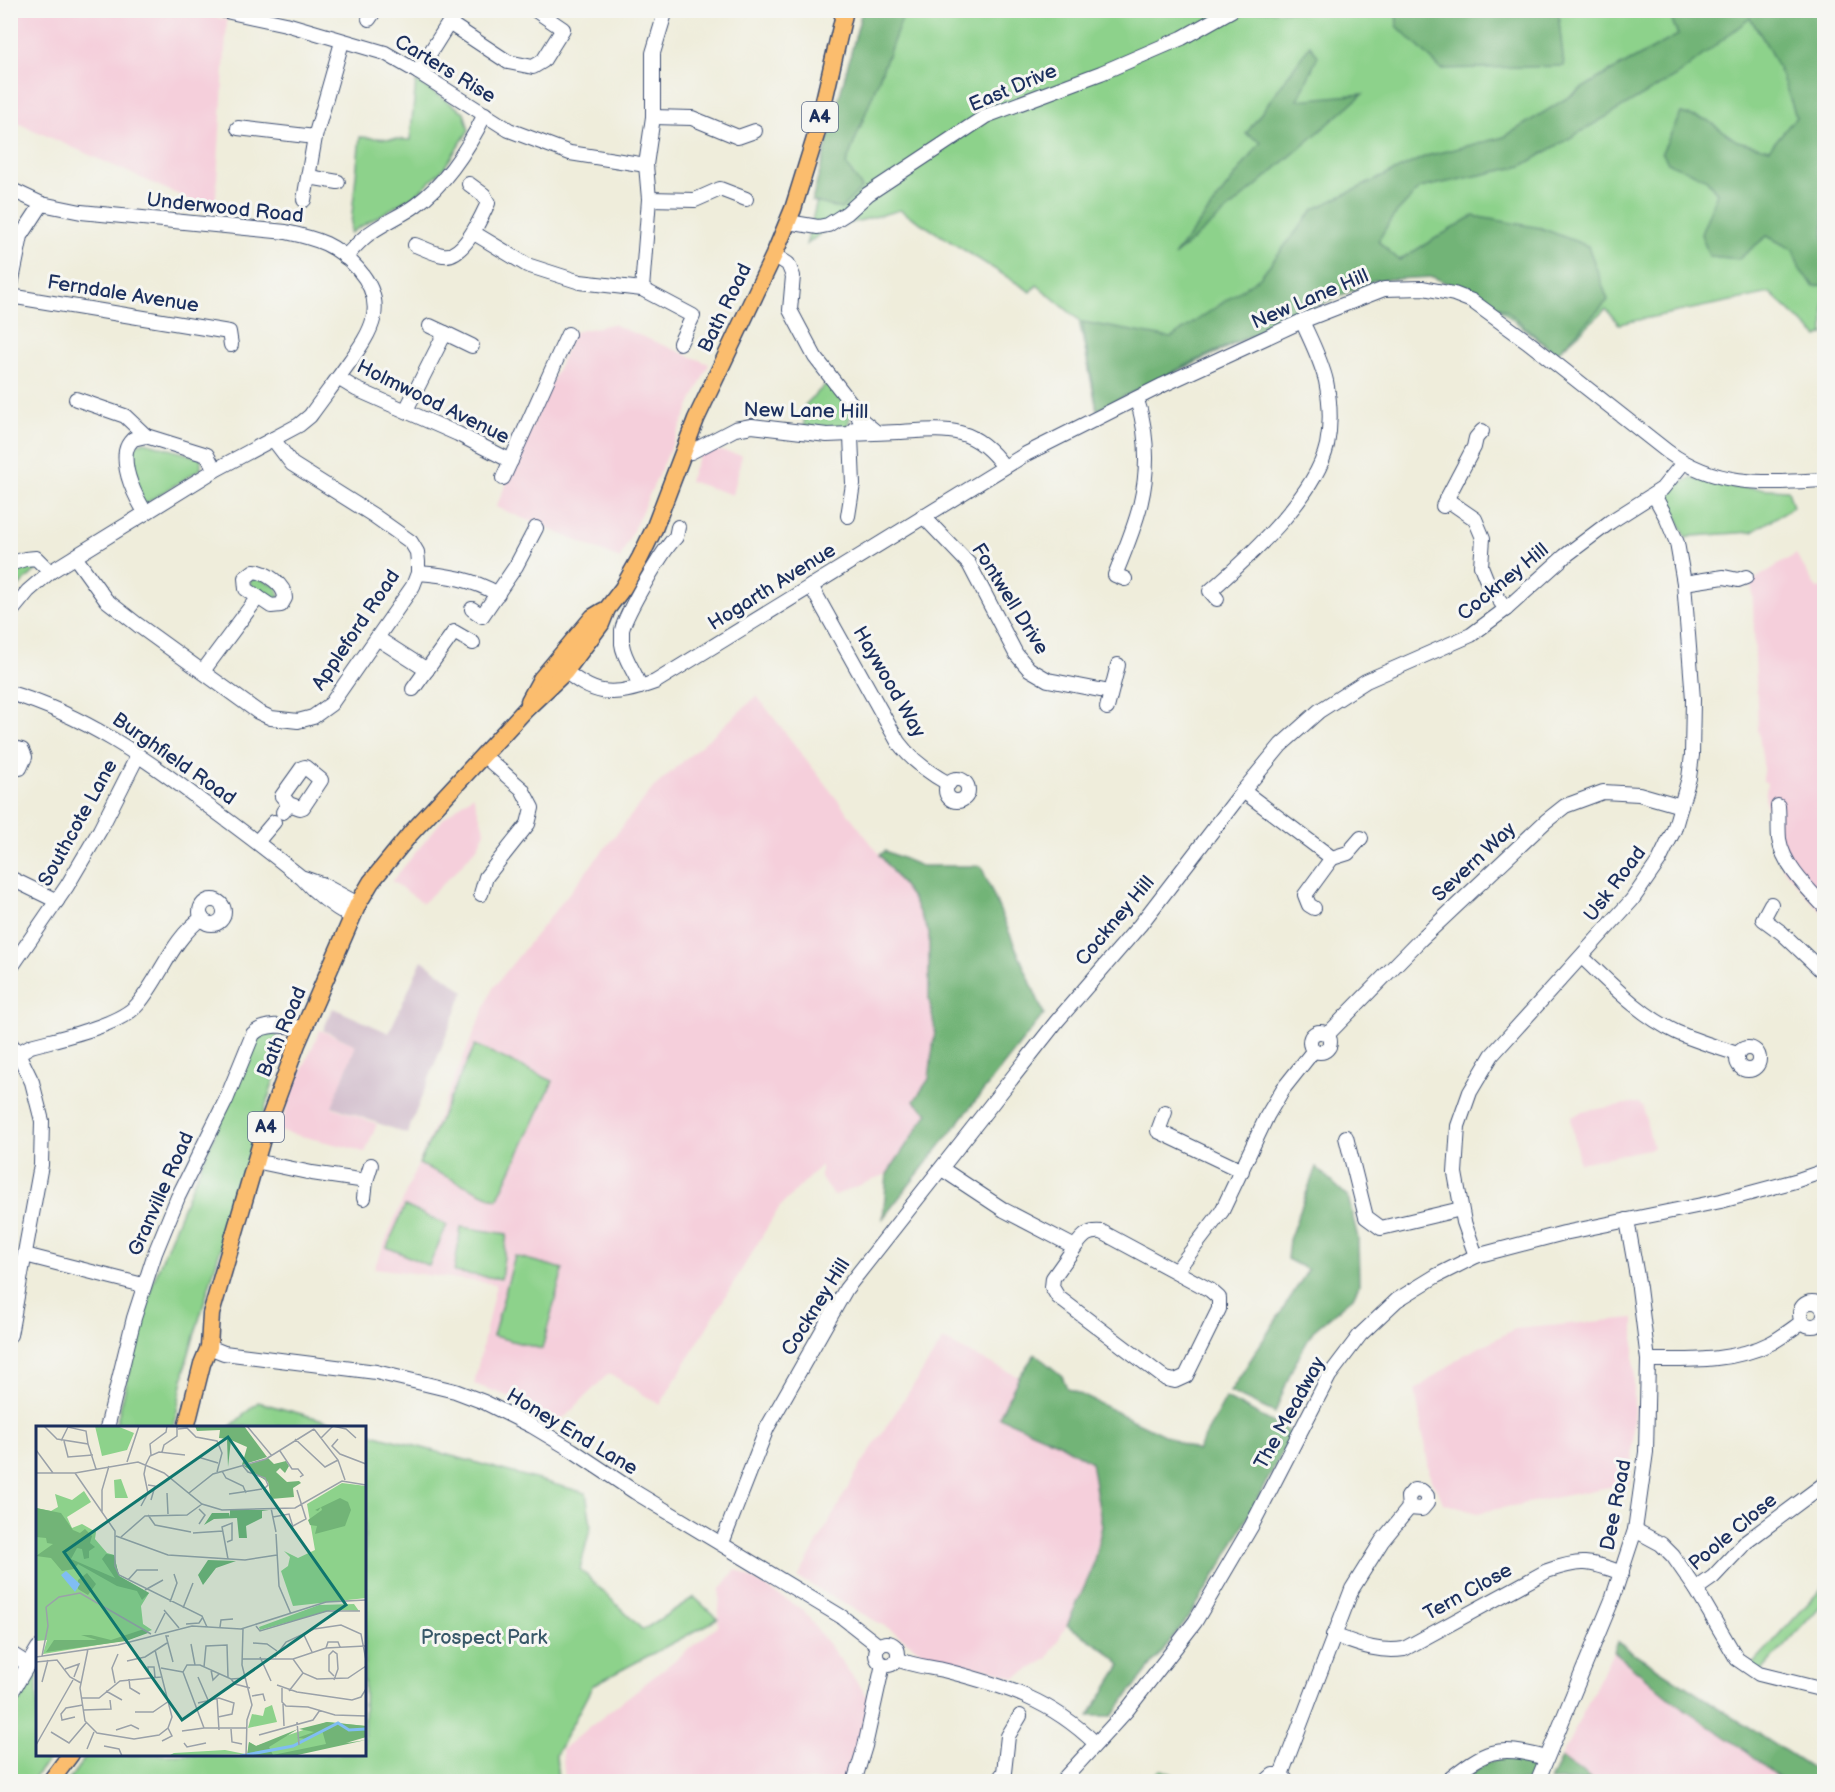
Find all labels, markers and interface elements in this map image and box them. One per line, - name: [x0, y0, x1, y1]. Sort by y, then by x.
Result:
- street label: Carters Rise: [390, 29, 500, 109]
- street label: East Drive: [966, 59, 1061, 117]
- road number: A4: [802, 102, 838, 132]
- street label: Underwood Road: [145, 188, 305, 228]
- street label: Bath Road: [693, 260, 757, 356]
- street label: New Lane Hill: [1248, 264, 1372, 334]
- street label: Ferndale Avenue: [45, 270, 201, 318]
- street label: Holmwood Avenue: [353, 355, 513, 449]
- street label: New Lane Hill: [743, 398, 869, 424]
- street label: Hogarth Avenue: [704, 538, 840, 636]
- street label: Cockney Hill: [1453, 538, 1553, 626]
- street label: Fontwell Drive: [966, 539, 1054, 659]
- street label: Appleford Road: [307, 565, 405, 695]
- street label: Haywood Way: [847, 622, 931, 742]
- street label: Burghfield Road: [108, 707, 240, 811]
- street label: Southcote Lane: [33, 755, 123, 891]
- street label: Severn Way: [1427, 817, 1521, 907]
- street label: Usk Road: [1579, 842, 1651, 926]
- street label: Cockney Hill: [1070, 871, 1160, 971]
- street label: Bath Road: [252, 983, 312, 1081]
- road number: A4: [248, 1112, 284, 1142]
- street label: Granville Road: [123, 1128, 199, 1260]
- street label: Cockney Hill: [777, 1254, 855, 1360]
- street label: The Meadway: [1249, 1353, 1331, 1473]
- street label: Honey End Lane: [502, 1383, 642, 1481]
- inset map: [36, 1426, 366, 1756]
- street label: Dee Road: [1595, 1458, 1637, 1552]
- street label: Poole Close: [1684, 1488, 1782, 1576]
- street label: Tern Close: [1420, 1558, 1517, 1626]
- park label: Prospect Park: [421, 1626, 547, 1650]

